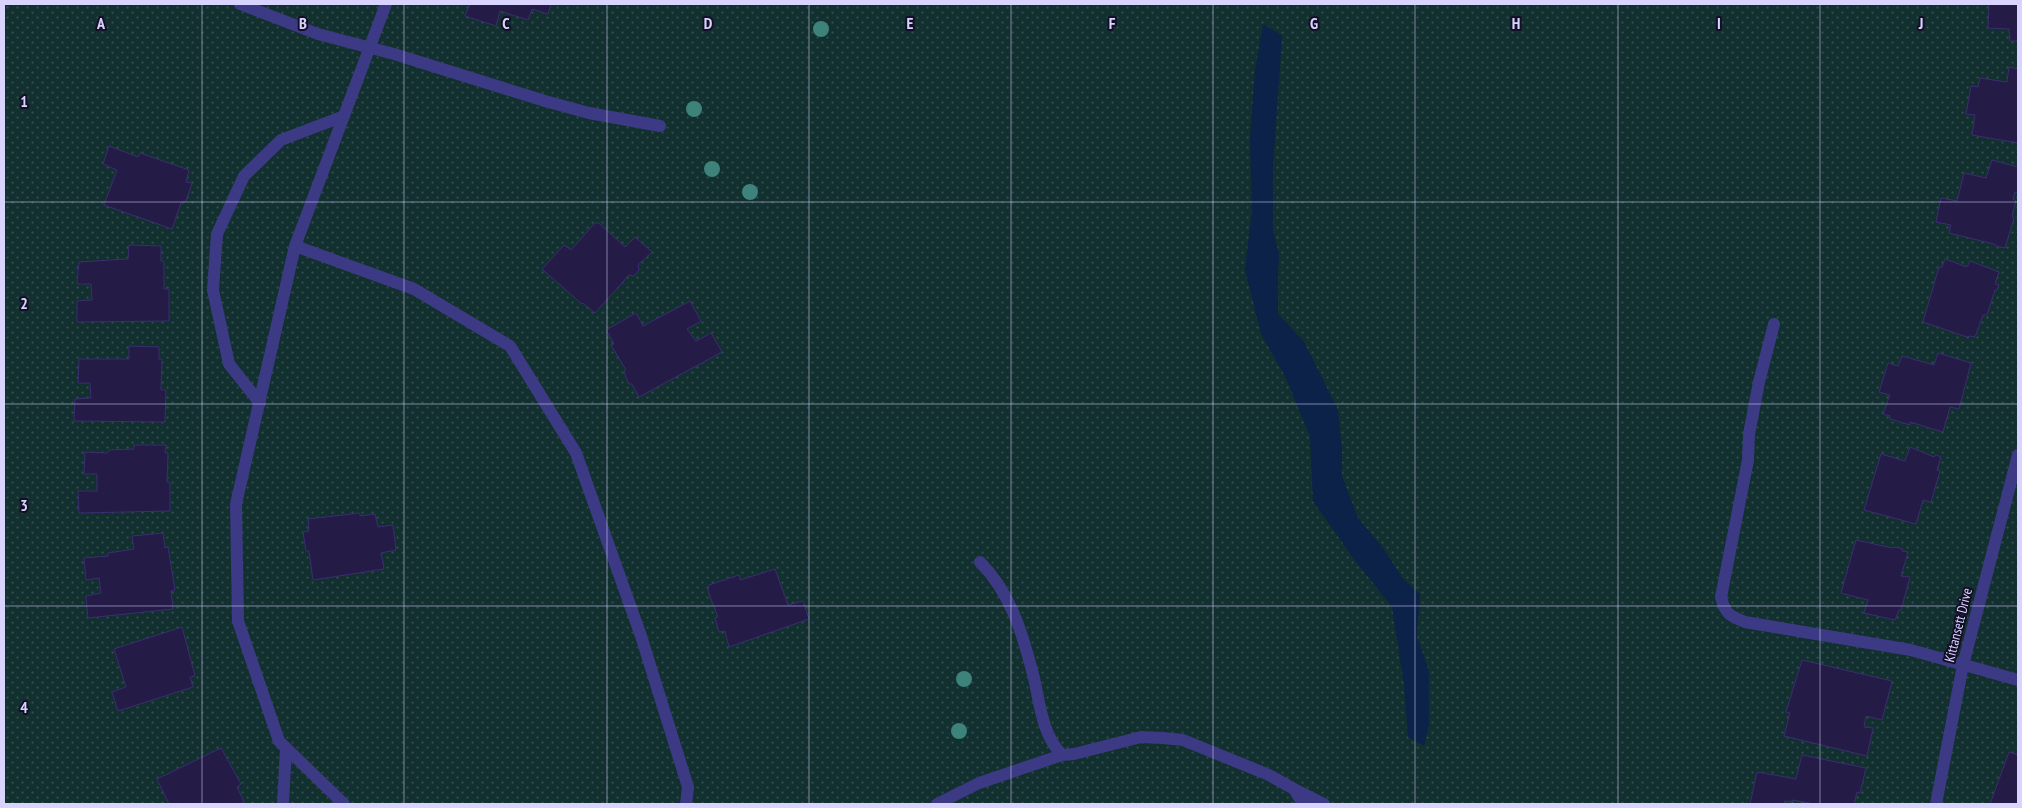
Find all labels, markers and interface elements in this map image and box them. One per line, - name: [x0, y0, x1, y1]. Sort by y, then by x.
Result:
- text: A: [96, 13, 106, 33]
- text: B: [299, 13, 307, 33]
- text: C: [502, 13, 510, 33]
- text: D: [704, 13, 713, 33]
- text: E: [907, 13, 914, 33]
- text: F: [1109, 13, 1116, 33]
- text: G: [1310, 13, 1318, 33]
- text: H: [1512, 13, 1520, 33]
- text: I: [1717, 13, 1721, 33]
- text: J: [1918, 13, 1923, 33]
- text: 1: [20, 91, 28, 111]
- text: 2: [20, 293, 28, 313]
- text: 3: [20, 495, 28, 515]
- street label: Kittansett Drive: [1940, 586, 1976, 664]
- text: 4: [20, 697, 28, 717]

